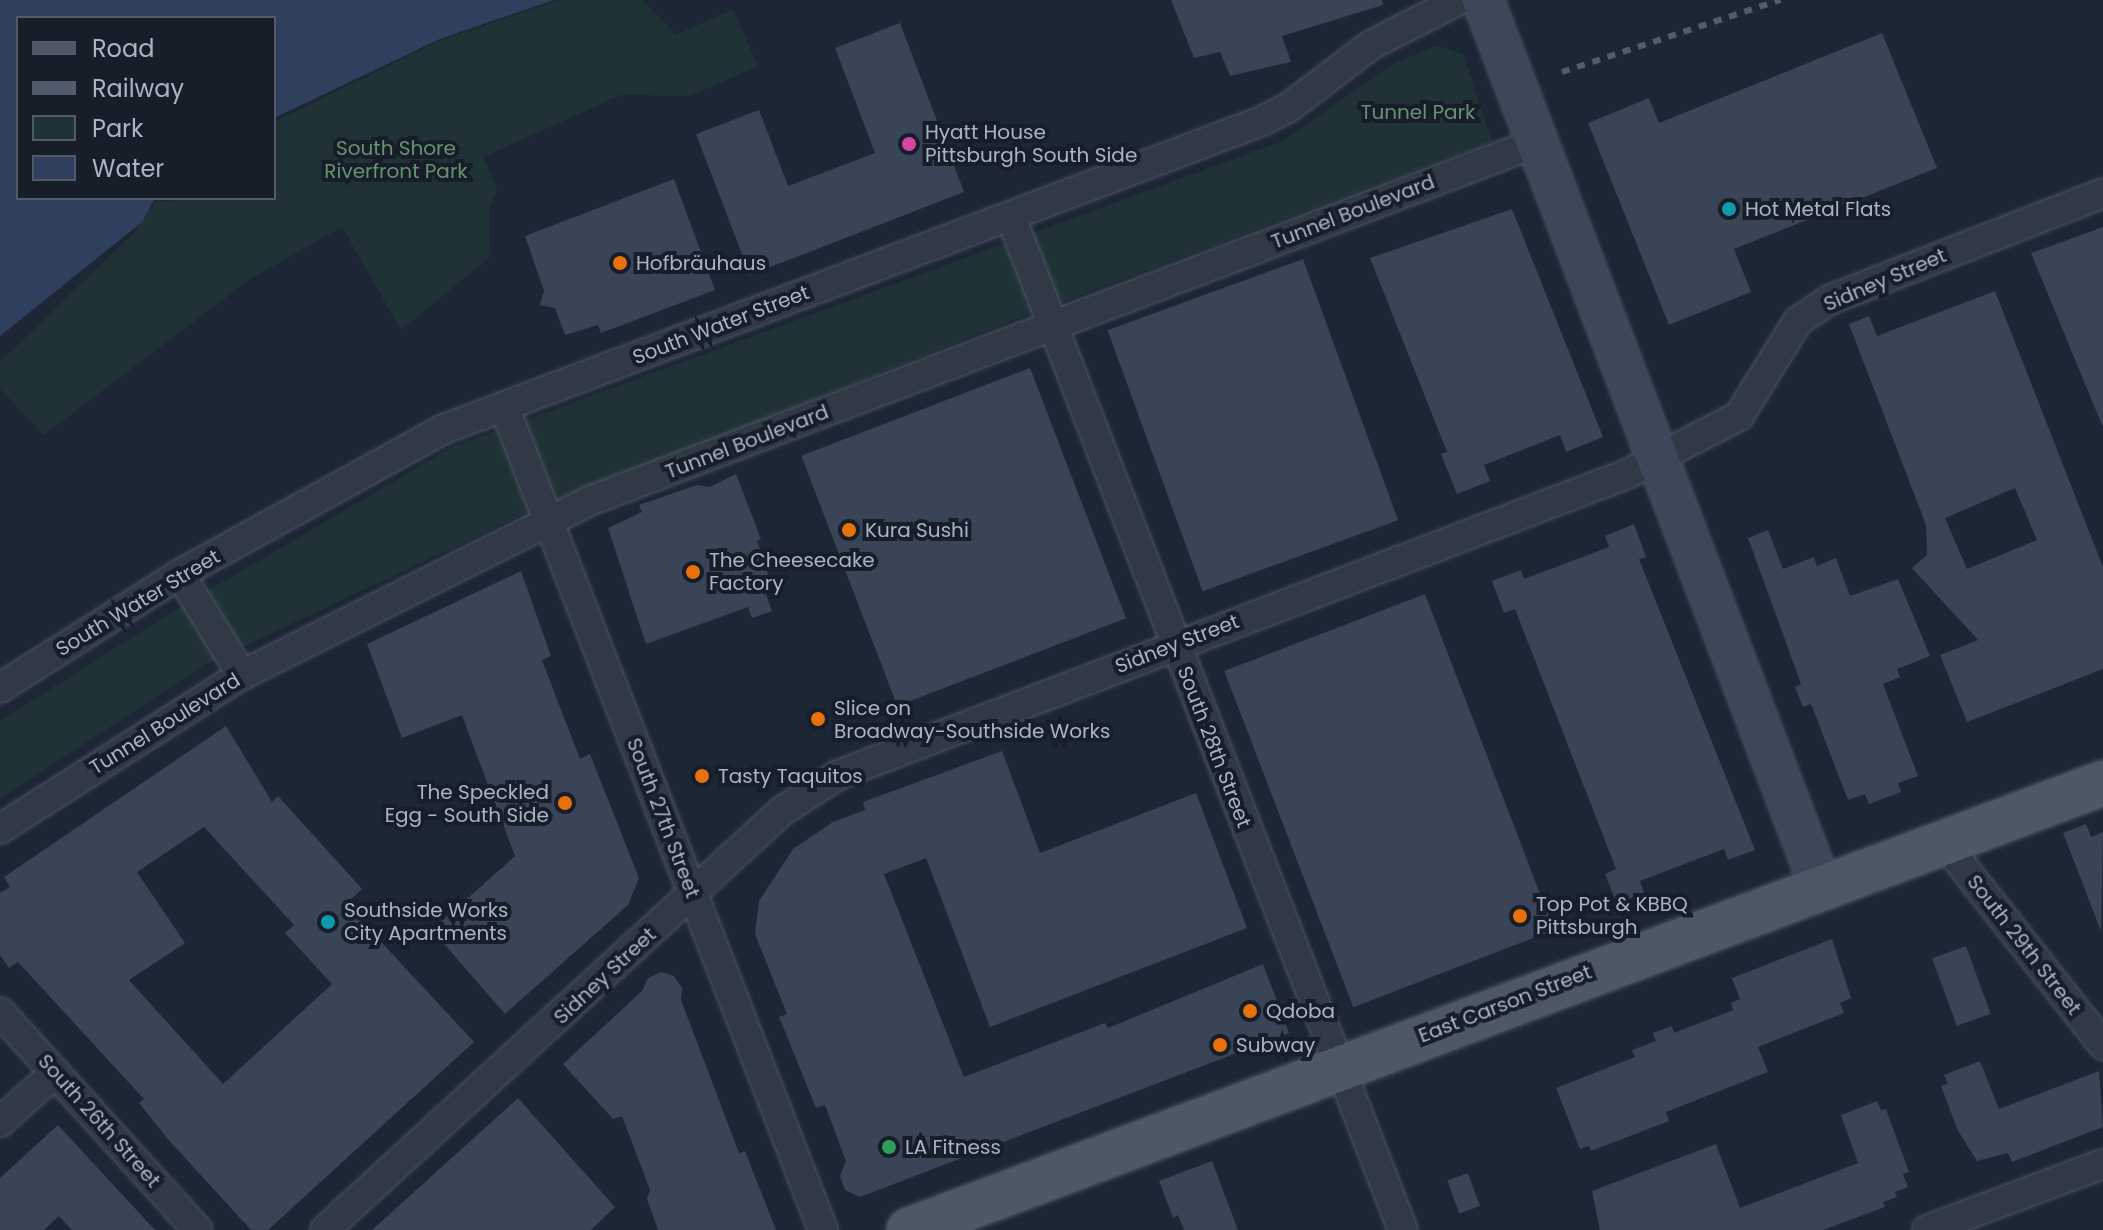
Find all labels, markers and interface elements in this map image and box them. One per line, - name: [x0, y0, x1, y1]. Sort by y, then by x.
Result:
- legend: [16, 16, 276, 200]
- text: Road: [92, 32, 154, 65]
- text: Railway: [92, 72, 184, 105]
- park label: Tunnel Park: [1361, 100, 1475, 124]
- text: Park: [92, 112, 143, 145]
- place label: Hyatt House Pittsburgh South Side: [925, 120, 1137, 167]
- marker: Hyatt House Pittsburgh South Side: [900, 135, 918, 153]
- park label: South Shore Riverfront Park: [324, 136, 468, 183]
- text: Water: [92, 152, 164, 185]
- street label: Tunnel Boulevard: [1268, 170, 1438, 254]
- place label: Hot Metal Flats: [1745, 197, 1891, 221]
- marker: Hot Metal Flats: [1720, 200, 1738, 218]
- street label: Sidney Street: [1820, 243, 1950, 317]
- place label: Hofbräuhaus: [636, 251, 766, 275]
- marker: Hofbräuhaus: [611, 254, 629, 272]
- street label: South Water Street: [629, 280, 813, 370]
- street label: Tunnel Boulevard: [662, 400, 832, 484]
- place label: Kura Sushi: [865, 518, 969, 542]
- marker: Kura Sushi: [840, 521, 858, 539]
- street label: South Water Street: [52, 545, 224, 661]
- place label: The Cheesecake Factory: [709, 548, 875, 595]
- marker: The Cheesecake Factory: [684, 563, 702, 581]
- street label: Sidney Street: [1112, 609, 1242, 679]
- street label: South 28th Street: [1172, 663, 1256, 831]
- street label: Tunnel Boulevard: [85, 668, 245, 780]
- place label: Slice on Broadway-Southside Works: [834, 696, 1110, 743]
- marker: Slice on Broadway-Southside Works: [809, 710, 827, 728]
- street label: South 27th Street: [621, 735, 705, 901]
- place label: Tasty Taquitos: [718, 764, 863, 788]
- marker: Tasty Taquitos: [693, 767, 711, 785]
- place label: The Speckled Egg - South Side: [385, 780, 549, 827]
- marker: The Speckled Egg - South Side: [556, 794, 574, 812]
- street label: South 29th Street: [1962, 870, 2086, 1020]
- place label: Top Pot & KBBQ Pittsburgh: [1536, 892, 1688, 939]
- place label: Southside Works City Apartments: [344, 898, 509, 945]
- marker: Top Pot & KBBQ Pittsburgh: [1511, 907, 1529, 925]
- marker: Southside Works City Apartments: [319, 913, 337, 931]
- street label: Sidney Street: [549, 923, 661, 1029]
- street label: East Carson Street: [1415, 960, 1595, 1048]
- place label: Qdoba: [1266, 999, 1335, 1023]
- marker: Qdoba: [1241, 1002, 1259, 1020]
- place label: Subway: [1236, 1033, 1315, 1057]
- marker: Subway: [1211, 1036, 1229, 1054]
- street label: South 26th Street: [33, 1049, 165, 1193]
- place label: LA Fitness: [905, 1135, 1001, 1159]
- marker: LA Fitness: [880, 1138, 898, 1156]

